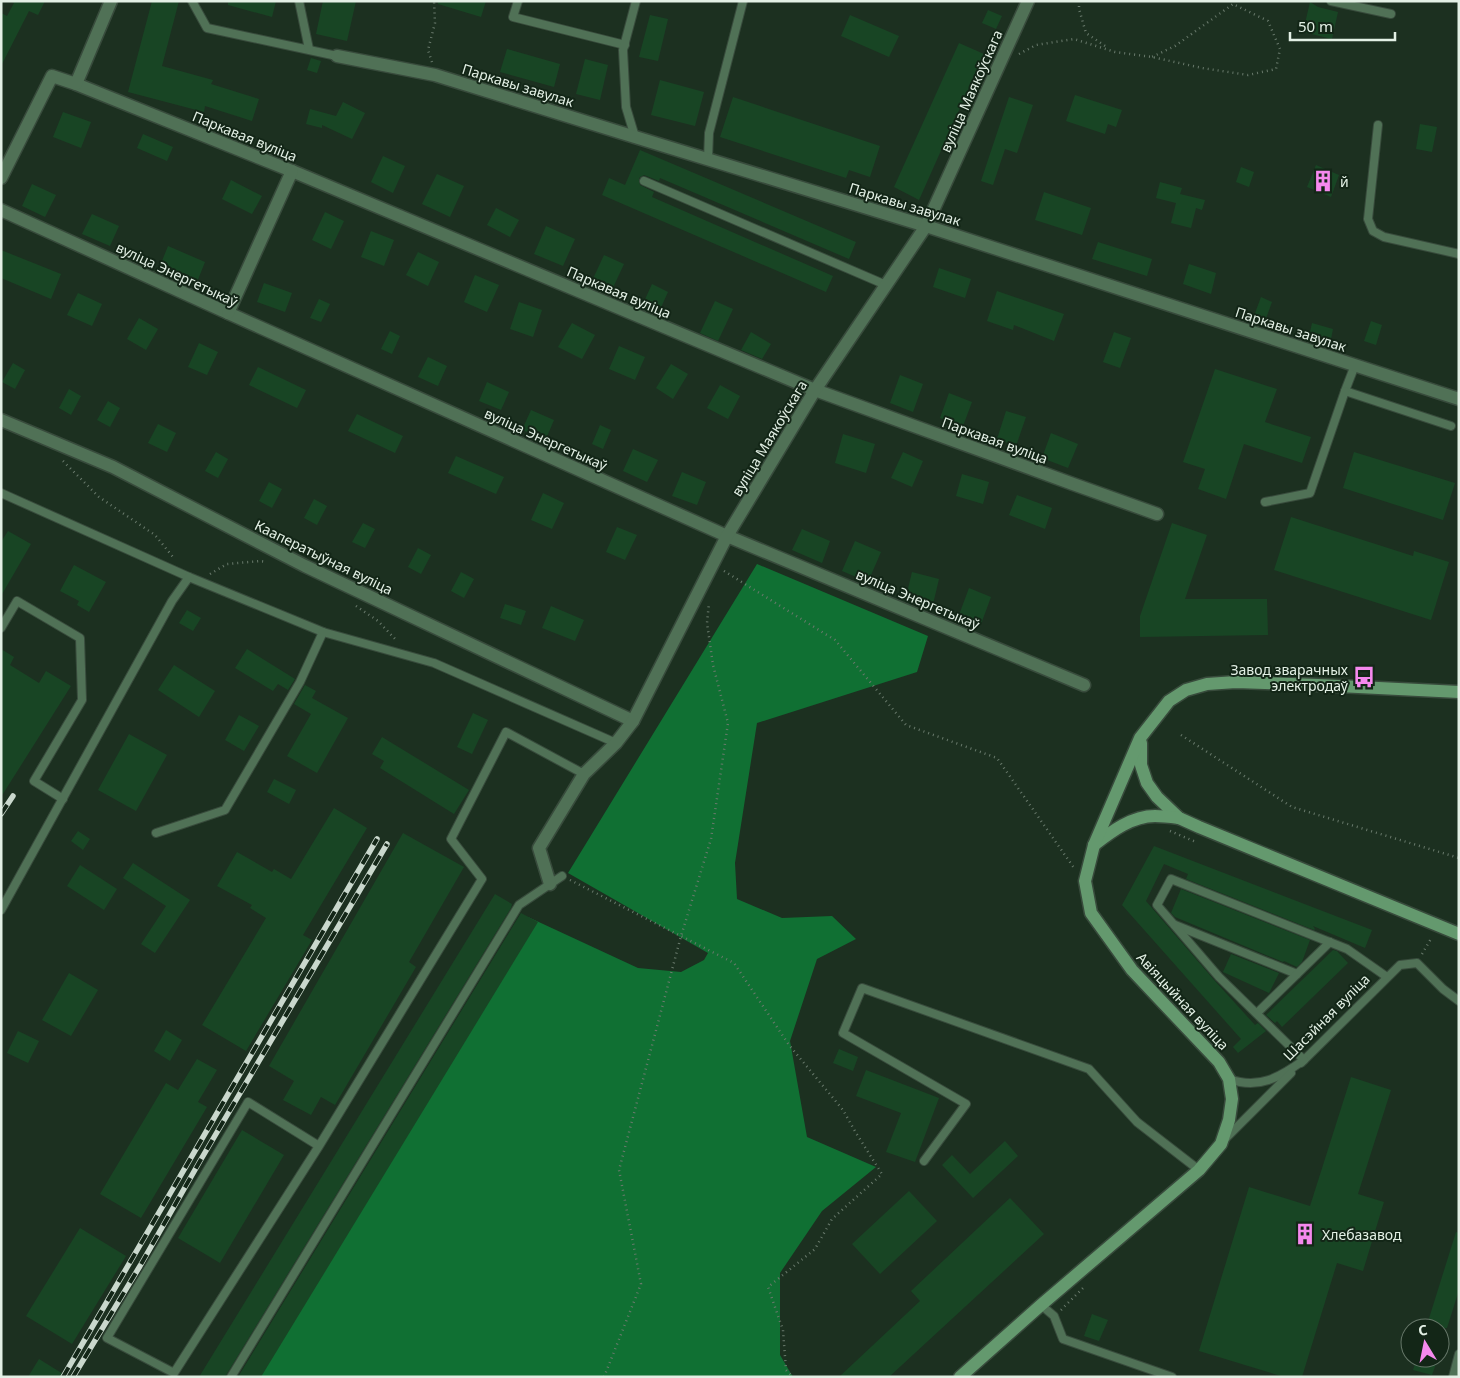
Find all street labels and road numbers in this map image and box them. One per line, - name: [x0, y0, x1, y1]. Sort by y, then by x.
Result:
- street label: вуліца Маякоўскага: [935, 27, 1007, 155]
- street label: Паркавы завулак: [460, 59, 577, 111]
- street label: Паркавая вуліца: [190, 106, 300, 166]
- street label: Паркавы завулак: [847, 178, 964, 230]
- street label: вуліца Энергетыкаў: [113, 237, 242, 311]
- street label: Паркавая вуліца: [564, 262, 674, 322]
- street label: Паркавы завулак: [1233, 302, 1350, 356]
- street label: вуліца Маякоўскага: [727, 377, 811, 499]
- street label: вуліца Энергетыкаў: [482, 403, 611, 475]
- street label: Паркавая вуліца: [939, 412, 1051, 468]
- street label: Кааператыўная вуліца: [252, 515, 396, 599]
- street label: вуліца Энергетыкаў: [853, 564, 984, 634]
- street label: Авіяцыйная вуліца: [1133, 948, 1233, 1054]
- street label: Шасэйная вуліца: [1279, 970, 1373, 1064]

